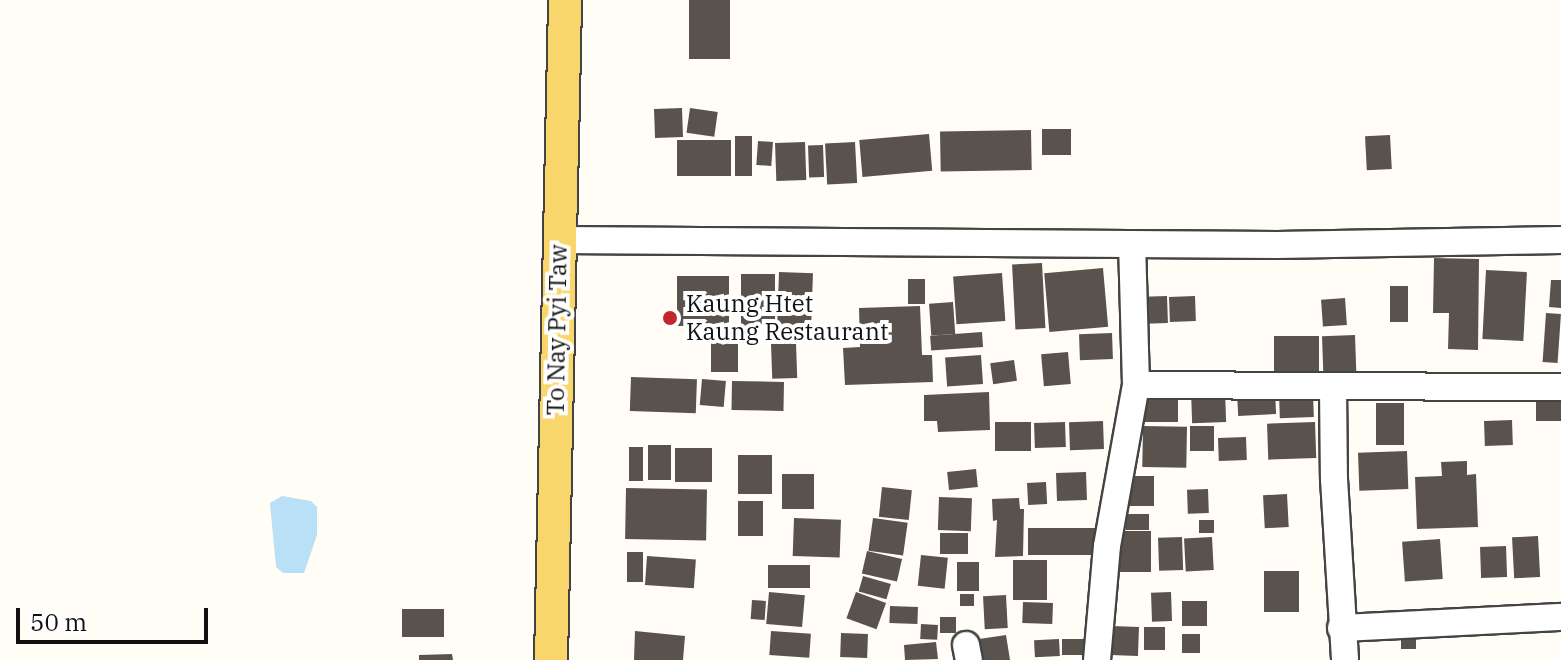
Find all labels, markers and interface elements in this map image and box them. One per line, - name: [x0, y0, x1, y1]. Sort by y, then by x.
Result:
- street label: To Nay Pyi Taw: [541, 244, 573, 416]
- place label: Kaung Htet Kaung Restaurant: [686, 290, 888, 346]
- marker: Kaung Htet Kaung Restaurant: [661, 309, 679, 327]
- scale bar: [20, 592, 212, 642]
- text: 50 m: [30, 606, 87, 638]

